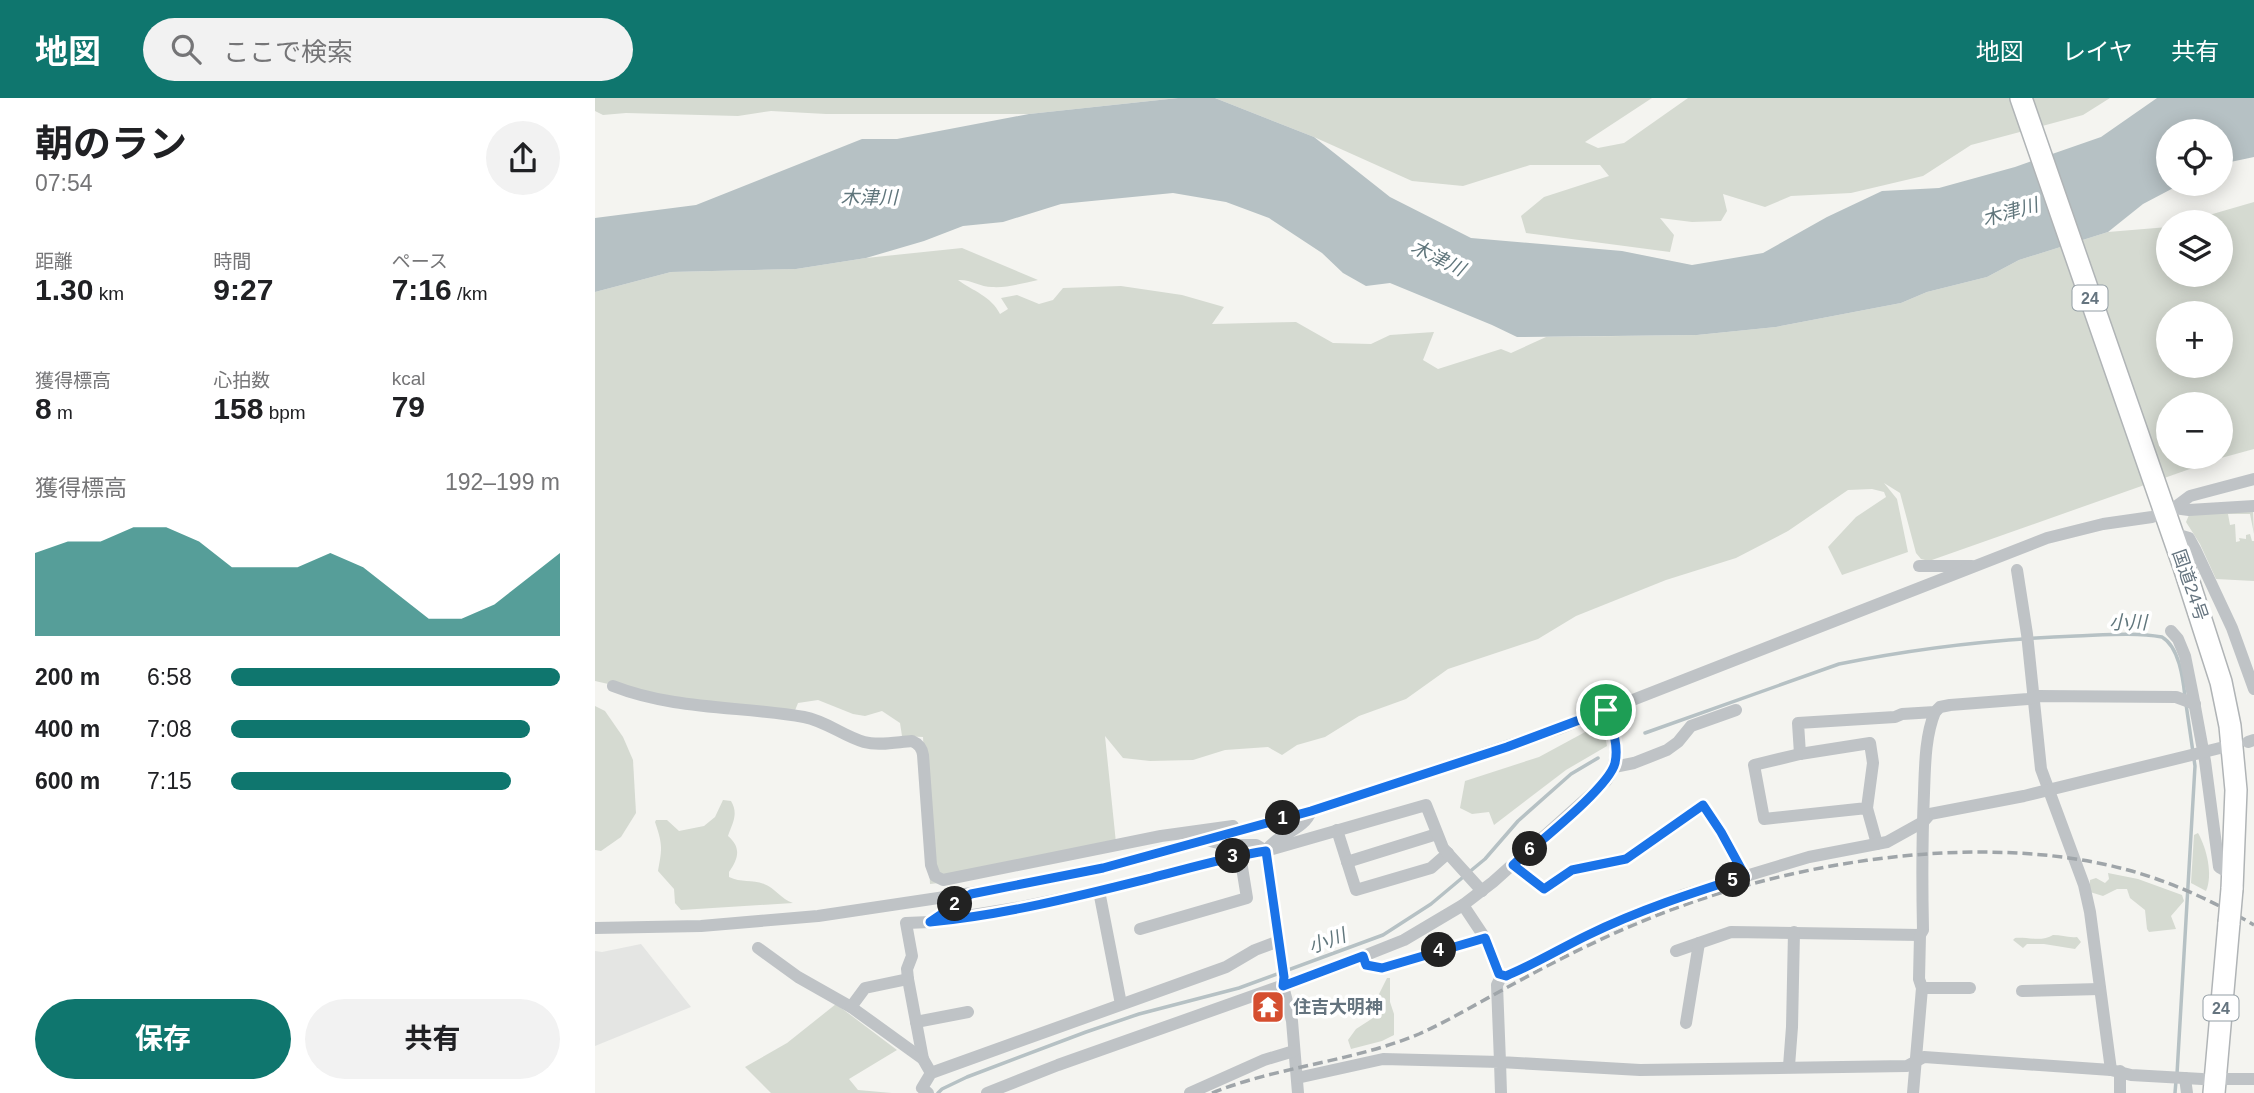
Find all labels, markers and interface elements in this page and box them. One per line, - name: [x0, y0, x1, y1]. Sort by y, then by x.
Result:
- search box: [143, 18, 633, 81]
- icon: search: [167, 30, 205, 68]
- text: 地図: [35, 33, 101, 70]
- text: ここで検索: [223, 37, 353, 67]
- text: 地図: [1976, 38, 2024, 65]
- text: レイヤ: [2062, 38, 2133, 65]
- text: 共有: [2171, 38, 2219, 65]
- map controls: [2156, 119, 2233, 469]
- button: locate: [2156, 119, 2233, 196]
- button: share: [486, 121, 560, 195]
- text: 朝のラン: [35, 123, 187, 165]
- text: 07:54: [35, 170, 93, 196]
- water label: 木津川: [840, 187, 899, 208]
- water label: 木津川: [1980, 194, 2042, 230]
- button: layers: [2156, 210, 2233, 287]
- water label: 木津川: [1408, 236, 1470, 281]
- text: 距離: [35, 251, 73, 272]
- text: 時間: [213, 251, 251, 272]
- text: ペース: [392, 251, 448, 272]
- text: 1.30: [35, 273, 93, 306]
- text: 9:27: [213, 273, 273, 306]
- text: 7:16: [392, 273, 452, 306]
- text: km: [93, 283, 124, 304]
- text: /km: [452, 283, 488, 304]
- road number: 24: [2073, 286, 2107, 310]
- button: +: [2156, 301, 2233, 378]
- text: kcal: [392, 368, 425, 389]
- text: 獲得標高: [35, 370, 111, 391]
- text: 心拍数: [213, 370, 270, 391]
- text: 79: [392, 390, 425, 423]
- text: 8: [35, 392, 52, 425]
- text: 158: [213, 392, 263, 425]
- button: −: [2156, 392, 2233, 469]
- text: m: [52, 402, 73, 423]
- text: bpm: [263, 402, 306, 423]
- text: 192–199 m: [445, 469, 560, 495]
- text: 獲得標高: [35, 475, 127, 501]
- street label: 国道24号: [2168, 547, 2212, 623]
- water label: 小川: [2109, 612, 2149, 633]
- text: 200 m: [35, 664, 100, 690]
- text: 6:58: [147, 664, 192, 690]
- pin: [1576, 680, 1636, 740]
- icon: arrive: [1587, 691, 1625, 729]
- text: 400 m: [35, 716, 100, 742]
- text: 7:08: [147, 716, 192, 742]
- text: 600 m: [35, 768, 100, 794]
- text: 7:15: [147, 768, 192, 794]
- pin: 1: [1265, 800, 1301, 836]
- text: 1: [1277, 807, 1288, 828]
- pin: 6: [1513, 832, 1548, 866]
- pin: 3: [1215, 838, 1251, 874]
- text: 6: [1524, 838, 1535, 859]
- text: 3: [1227, 845, 1238, 866]
- pin: 5: [1715, 862, 1751, 898]
- text: 5: [1727, 869, 1738, 890]
- pin: 2: [937, 886, 973, 922]
- text: 2: [949, 893, 960, 914]
- water label: 小川: [1306, 924, 1350, 957]
- pin: 4: [1421, 932, 1457, 968]
- text: 4: [1433, 939, 1444, 960]
- temple icon: 住吉大明神: [1249, 988, 1287, 1026]
- road number: 24: [2203, 996, 2239, 1020]
- place label: 住吉大明神: [1293, 997, 1383, 1017]
- button: 保存: [35, 999, 291, 1079]
- button: 共有: [305, 999, 560, 1079]

